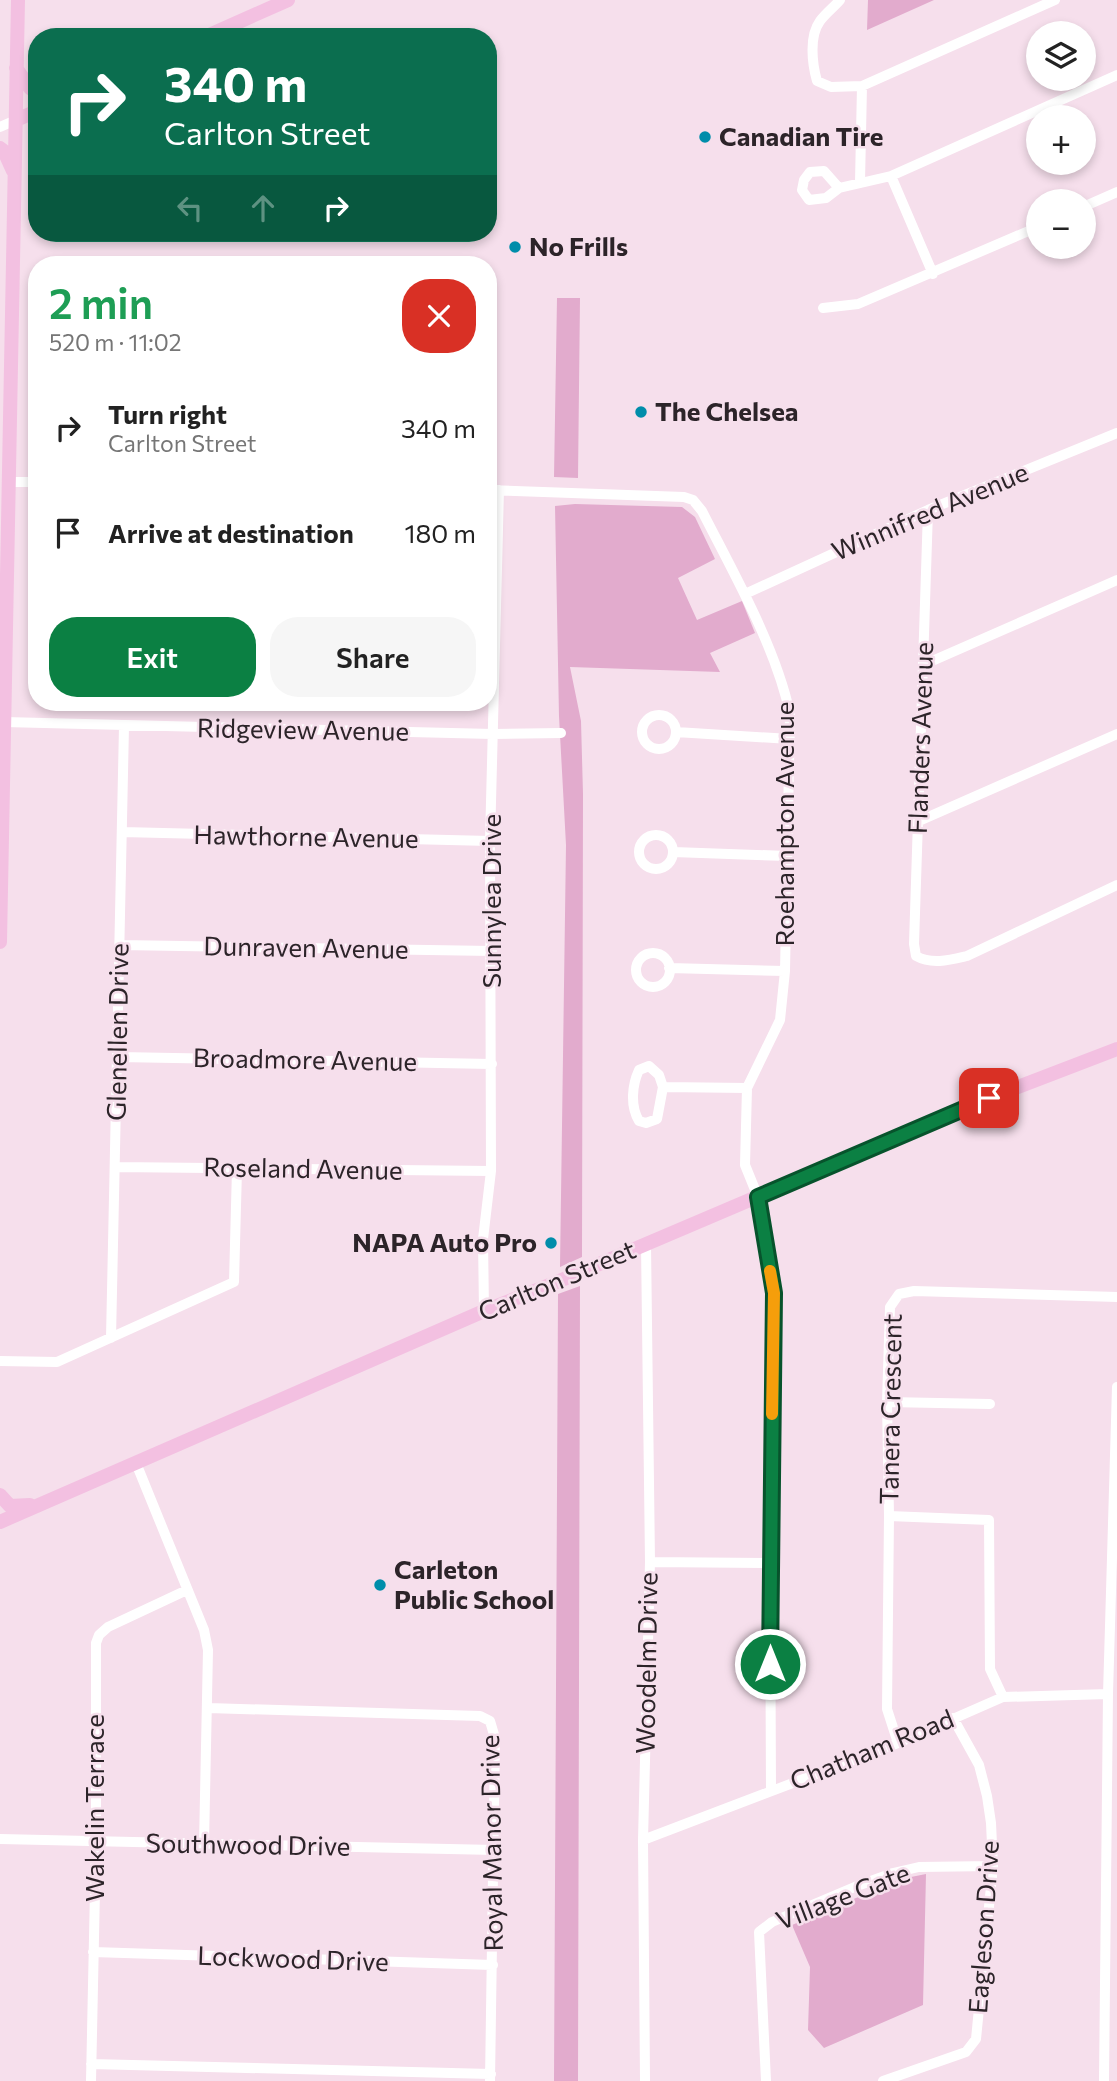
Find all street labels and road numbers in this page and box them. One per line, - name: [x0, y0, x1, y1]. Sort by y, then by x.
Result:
- street label: Winnifred Avenue: [827, 455, 1032, 566]
- street label: Flanders Avenue: [901, 641, 938, 835]
- street label: Roehampton Avenue: [768, 702, 799, 946]
- street label: Ridgeview Avenue: [197, 711, 409, 746]
- street label: Sunnylea Drive: [475, 814, 506, 988]
- street label: Hawthorne Avenue: [193, 818, 419, 853]
- street label: Dunraven Avenue: [203, 929, 409, 964]
- street label: Glenellen Drive: [99, 943, 134, 1121]
- street label: Broadmore Avenue: [193, 1041, 417, 1076]
- street label: Roseland Avenue: [203, 1150, 403, 1185]
- street label: Carlton Street: [473, 1233, 640, 1327]
- street label: Tanera Crescent: [872, 1313, 907, 1505]
- street label: Woodelm Drive: [628, 1572, 663, 1754]
- street label: Chatham Road: [785, 1702, 958, 1796]
- street label: Wakelin Terrace: [78, 1714, 109, 1902]
- street label: Royal Manor Drive: [473, 1734, 508, 1952]
- street label: Southwood Drive: [145, 1826, 351, 1861]
- street label: Eagleson Drive: [961, 1839, 1004, 2015]
- street label: Village Gate: [771, 1856, 914, 1935]
- street label: Lockwood Drive: [197, 1939, 389, 1976]

